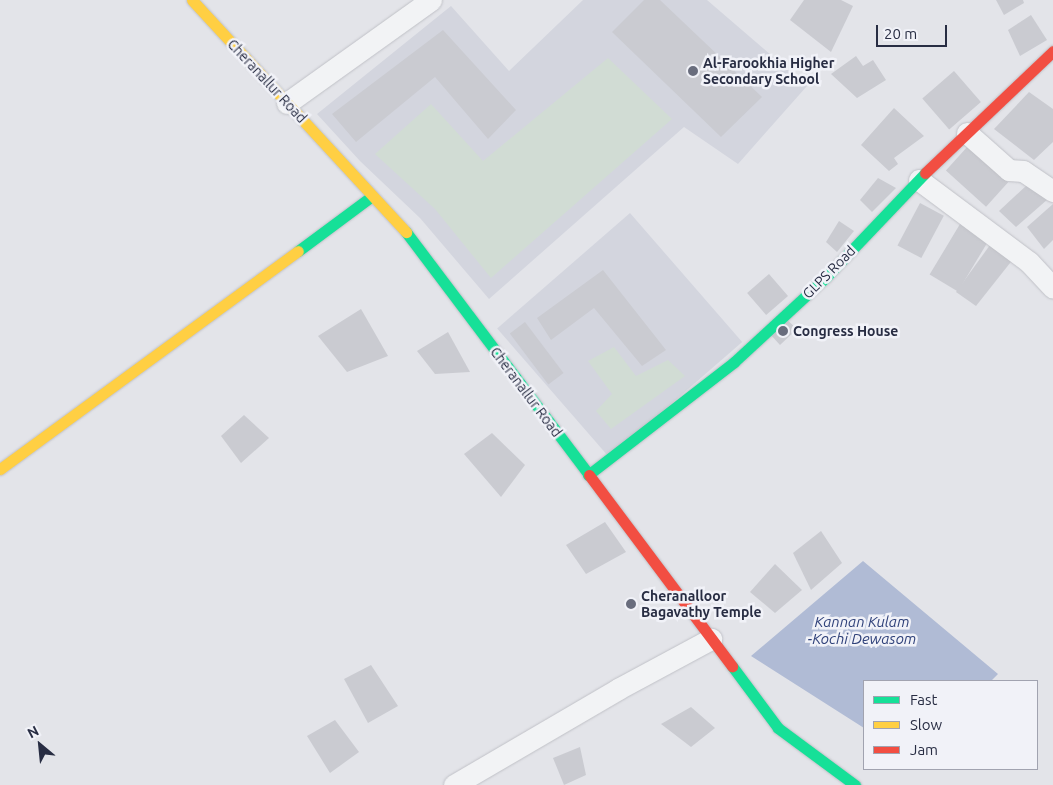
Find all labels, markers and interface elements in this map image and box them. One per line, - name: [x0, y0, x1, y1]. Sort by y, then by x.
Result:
- scale bar: [878, 15, 949, 47]
- text: 20 m: [884, 25, 917, 42]
- street label: Cheranallur Road: [224, 36, 310, 126]
- place label: Al-Farookhia Higher Secondary School: [703, 55, 834, 88]
- marker: Al-Farookhia Higher Secondary School: [687, 65, 699, 77]
- street label: GLPS Road: [799, 242, 859, 302]
- place label: Congress House: [793, 323, 898, 339]
- marker: Congress House: [777, 325, 789, 337]
- street label: Cheranallur Road: [487, 344, 565, 440]
- place label: Cheranalloor Bagavathy Temple: [641, 588, 762, 620]
- marker: Cheranalloor Bagavathy Temple: [625, 598, 637, 610]
- water label: Kannan Kulam -Kochi Dewasom: [808, 612, 916, 647]
- legend: [863, 680, 1038, 770]
- text: Fast: [910, 691, 937, 708]
- text: Slow: [910, 716, 942, 733]
- north arrow: [15, 720, 65, 770]
- text: N: [25, 722, 41, 741]
- text: Jam: [910, 741, 938, 758]

